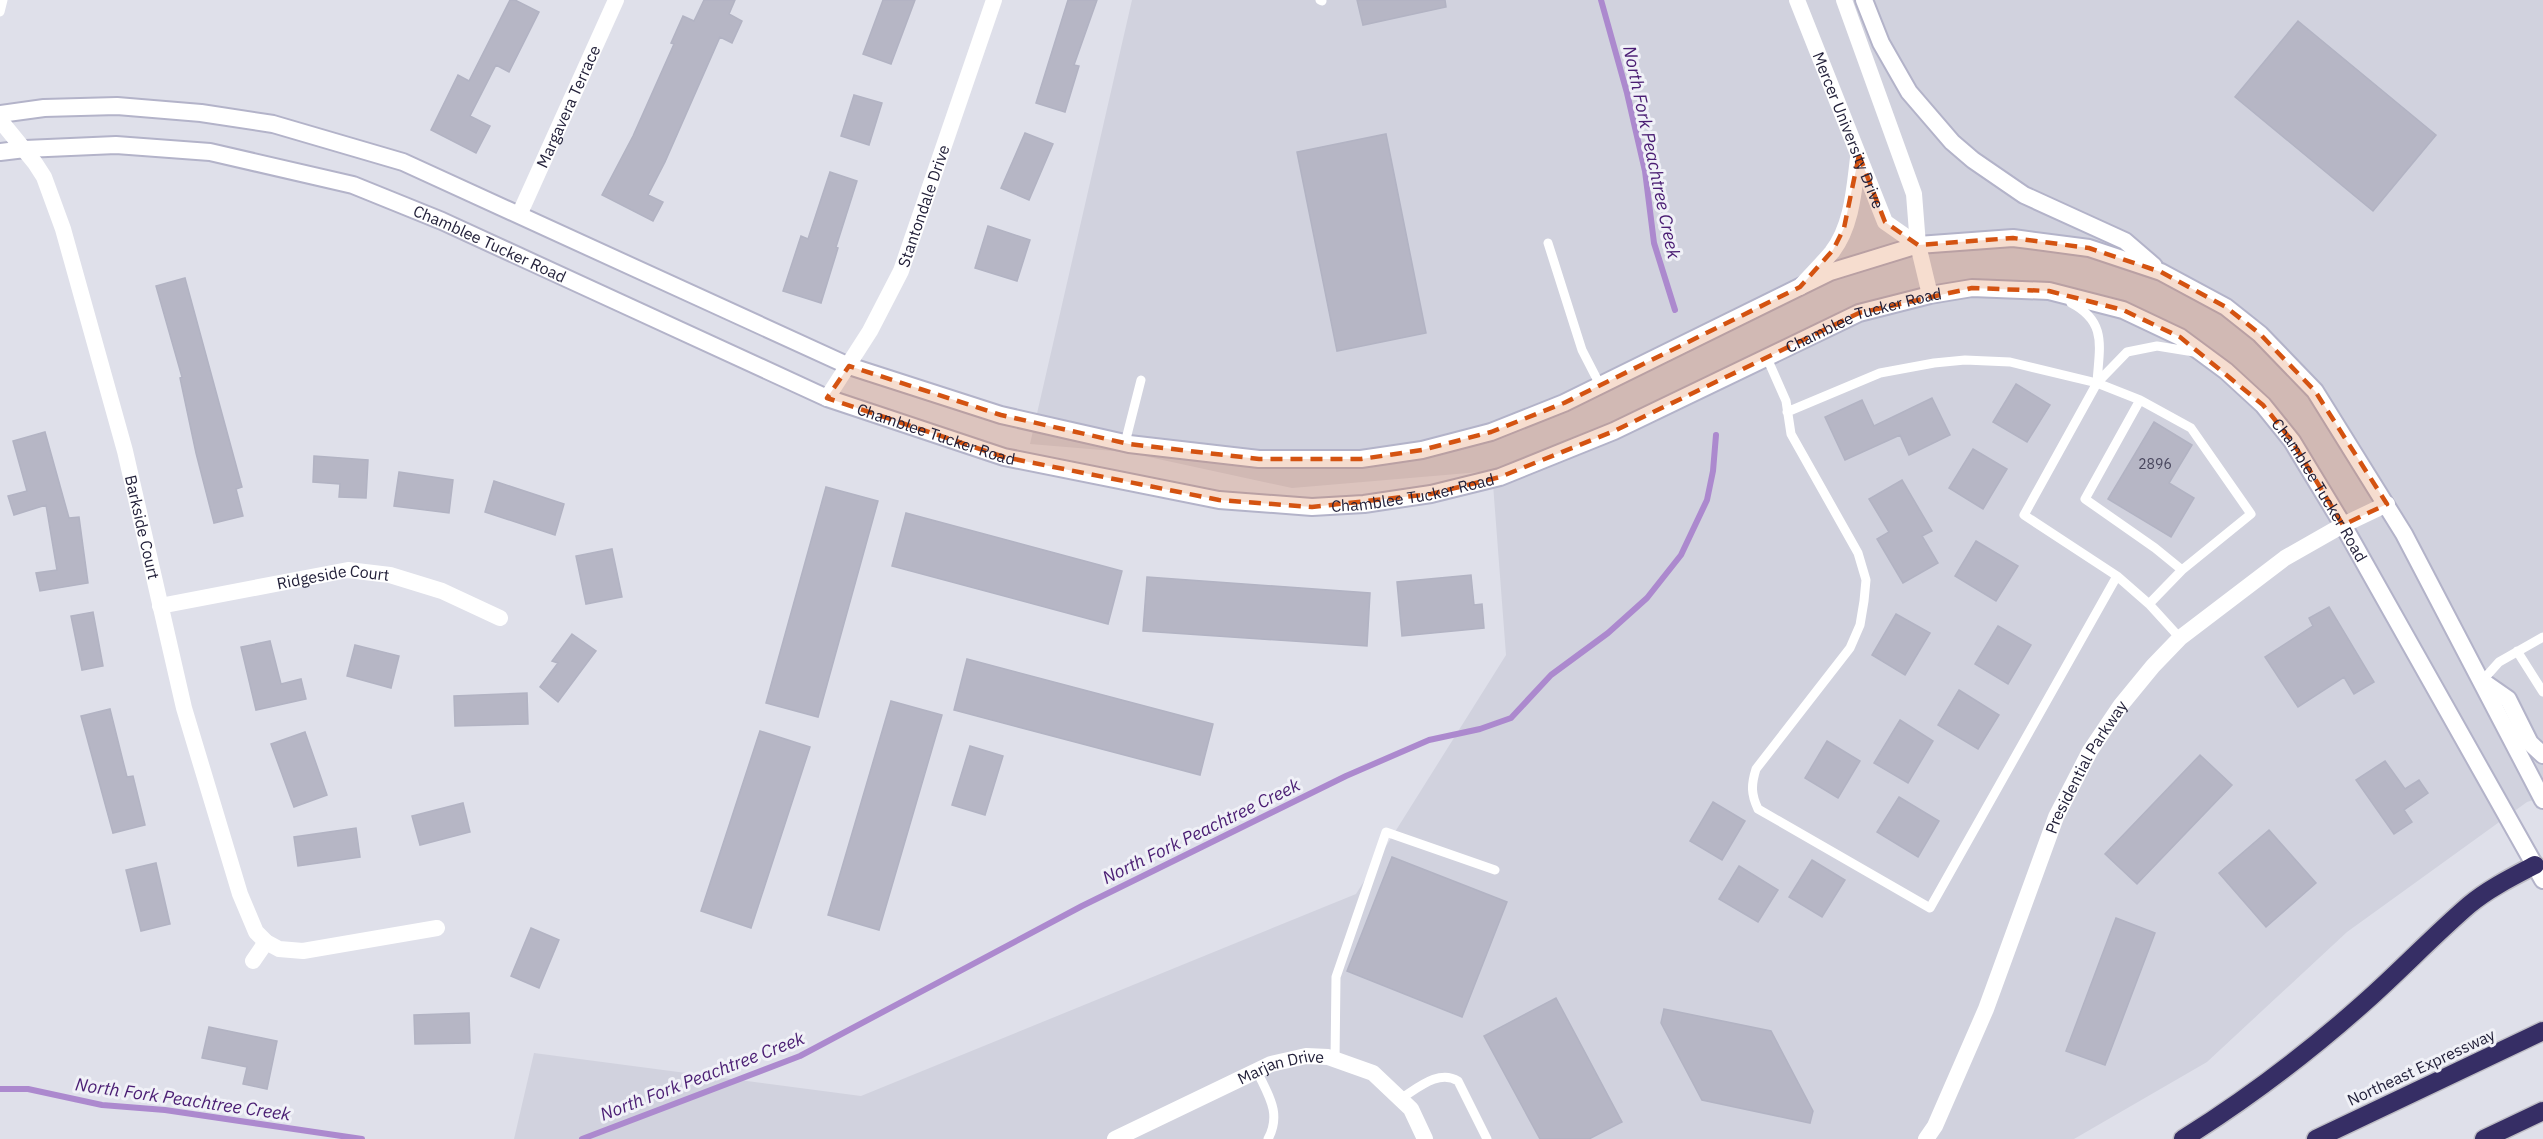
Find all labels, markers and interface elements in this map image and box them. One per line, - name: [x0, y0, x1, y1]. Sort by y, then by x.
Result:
- street label: Margavera Terrace: [532, 42, 604, 171]
- water label: North Fork Peachtree Creek: [1618, 43, 1686, 261]
- street label: Mercer University Drive: [1809, 49, 1889, 212]
- street label: Stantondale Drive: [893, 142, 954, 270]
- street label: Chamblee Tucker Road: [410, 200, 569, 287]
- street label: Chamblee Tucker Road: [1782, 283, 1943, 357]
- street label: Chamblee Tucker Road: [854, 399, 1017, 469]
- street label: Chamblee Tucker Road: [2267, 414, 2372, 565]
- house number: 2896: [2138, 455, 2172, 473]
- street label: Chamblee Tucker Road: [1331, 469, 1496, 516]
- street label: Barkside Court: [121, 473, 164, 581]
- street label: Ridgeside Court: [275, 560, 390, 593]
- street label: Presidential Parkway: [2041, 696, 2131, 836]
- water label: North Fork Peachtree Creek: [1098, 773, 1304, 889]
- street label: Northeast Expressway: [2344, 1024, 2498, 1110]
- water label: North Fork Peachtree Creek: [597, 1026, 808, 1126]
- street label: Marjan Drive: [1234, 1046, 1325, 1089]
- water label: North Fork Peachtree Creek: [74, 1073, 293, 1126]

